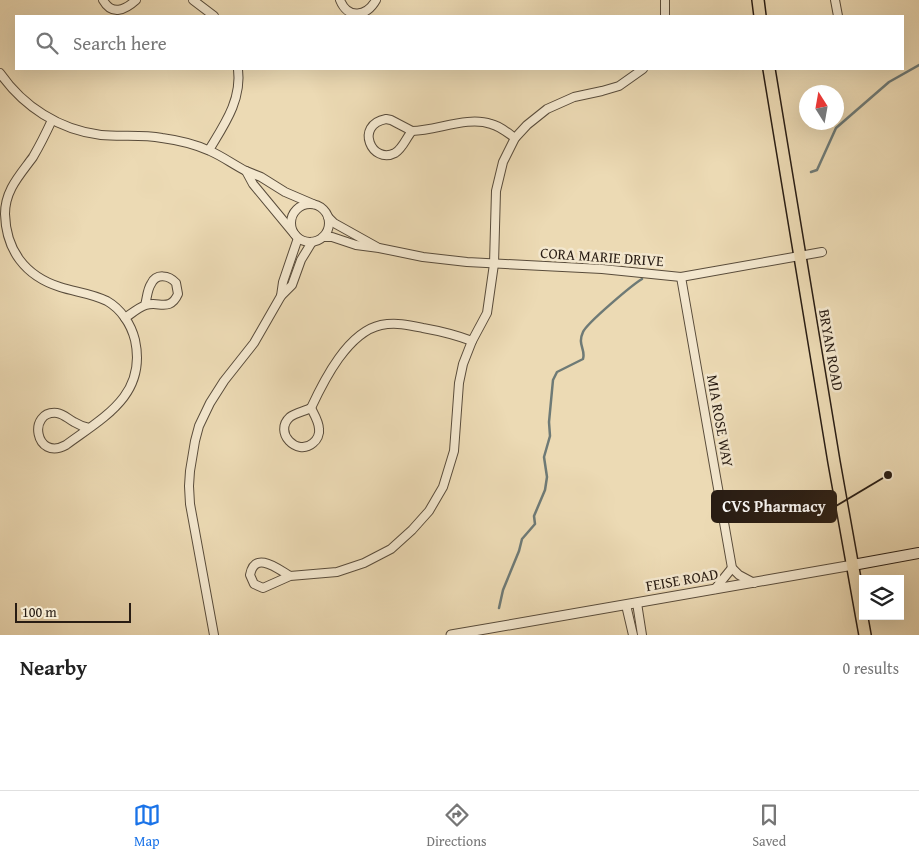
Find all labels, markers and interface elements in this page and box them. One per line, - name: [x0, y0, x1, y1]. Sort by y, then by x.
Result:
- search box: [15, 15, 904, 70]
- icon: search: [33, 29, 61, 57]
- text: Search here: [73, 29, 167, 57]
- north arrow: [799, 85, 844, 130]
- street label: CORA MARIE DRIVE: [540, 242, 665, 271]
- street label: BRYAN ROAD: [814, 307, 849, 392]
- street label: MIA ROSE WAY: [702, 373, 739, 469]
- callout: CVS Pharmacy: [712, 491, 836, 522]
- text: CVS Pharmacy: [722, 494, 827, 518]
- street label: FEISE ROAD: [644, 563, 720, 596]
- map controls: [859, 575, 904, 620]
- button: layers: [859, 575, 904, 620]
- scale bar: [15, 600, 131, 623]
- text: 100 m: [22, 602, 57, 622]
- text: Nearby: [20, 652, 87, 683]
- text: 0 results: [842, 656, 899, 680]
- tab: Map: [133, 801, 161, 851]
- tab: Directions: [426, 801, 487, 851]
- tab: Saved: [752, 801, 786, 851]

